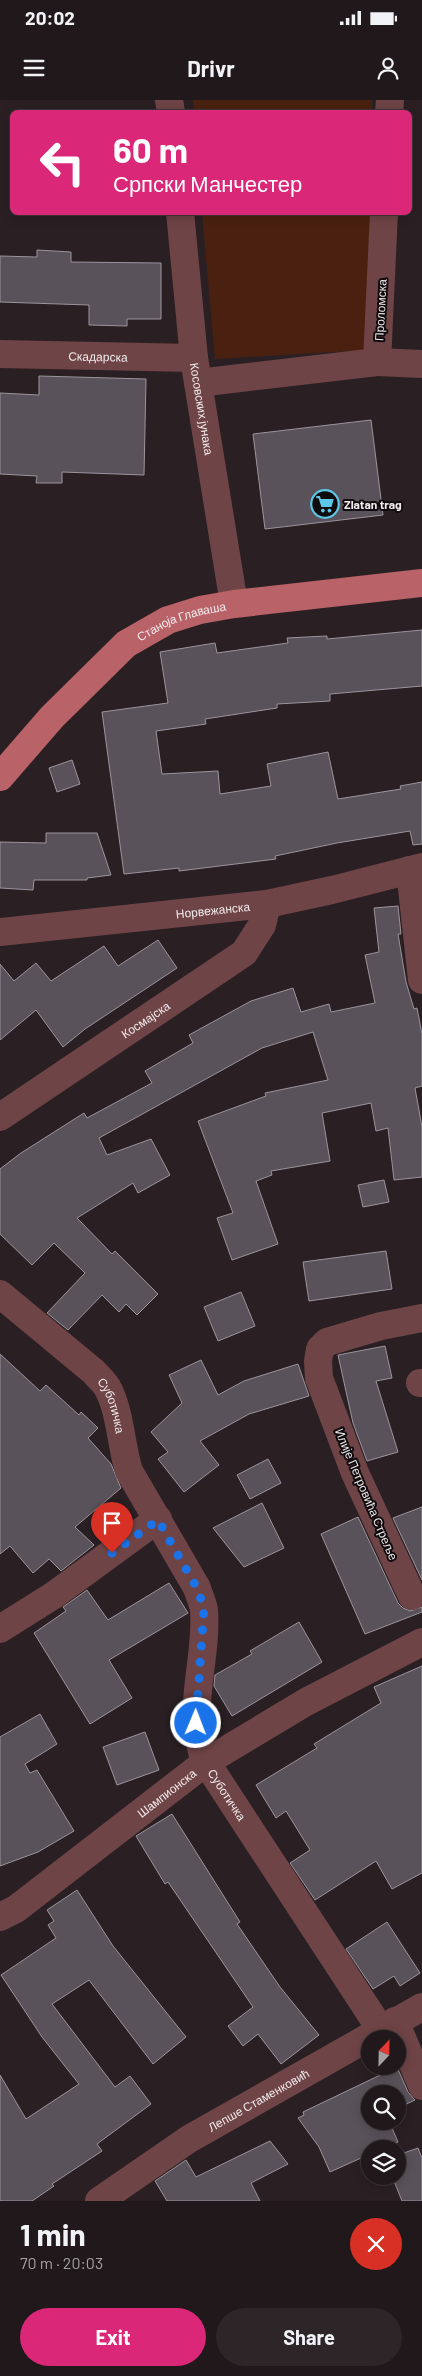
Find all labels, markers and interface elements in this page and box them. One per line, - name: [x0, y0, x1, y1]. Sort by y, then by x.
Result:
- text: 20:02: [25, 6, 75, 29]
- icon: menu: [20, 54, 48, 82]
- icon: person: [374, 54, 402, 82]
- text: Drivr: [187, 55, 235, 81]
- text: 60 m: [113, 128, 188, 170]
- icon: left: [30, 130, 95, 195]
- text: Српски Манчестер: [113, 170, 302, 196]
- street label: Проломска: [371, 278, 390, 341]
- street label: Скадарска: [68, 348, 128, 364]
- street label: Косовских јунака: [188, 361, 217, 456]
- supermarket icon: Zlatan trag: [310, 489, 340, 519]
- place label: Zlatan trag: [344, 497, 402, 511]
- street label: Станоја Главаша: [134, 599, 227, 643]
- street label: Норвежанска: [175, 899, 251, 921]
- street label: Космајска: [118, 998, 172, 1041]
- street label: Суботичка: [95, 1374, 128, 1435]
- street label: Илије Петровића Стреље: [332, 1426, 401, 1563]
- pin: [91, 1502, 133, 1553]
- icon: arrive: [98, 1509, 126, 1537]
- position arrow: [169, 1696, 221, 1748]
- street label: Шампионска: [134, 1765, 199, 1820]
- street label: Суботичка: [205, 1766, 249, 1823]
- north arrow: [361, 2030, 406, 2075]
- map controls: [361, 2030, 406, 2185]
- street label: Лепше Стаменковић: [205, 2066, 311, 2134]
- button: search: [361, 2085, 406, 2130]
- button: layers: [361, 2140, 406, 2185]
- text: 1 min: [20, 2216, 86, 2252]
- button: close: [350, 2218, 402, 2270]
- text: 70 m · 20:03: [20, 2253, 103, 2272]
- button: Exit: [20, 2308, 206, 2366]
- button: Share: [216, 2308, 402, 2366]

